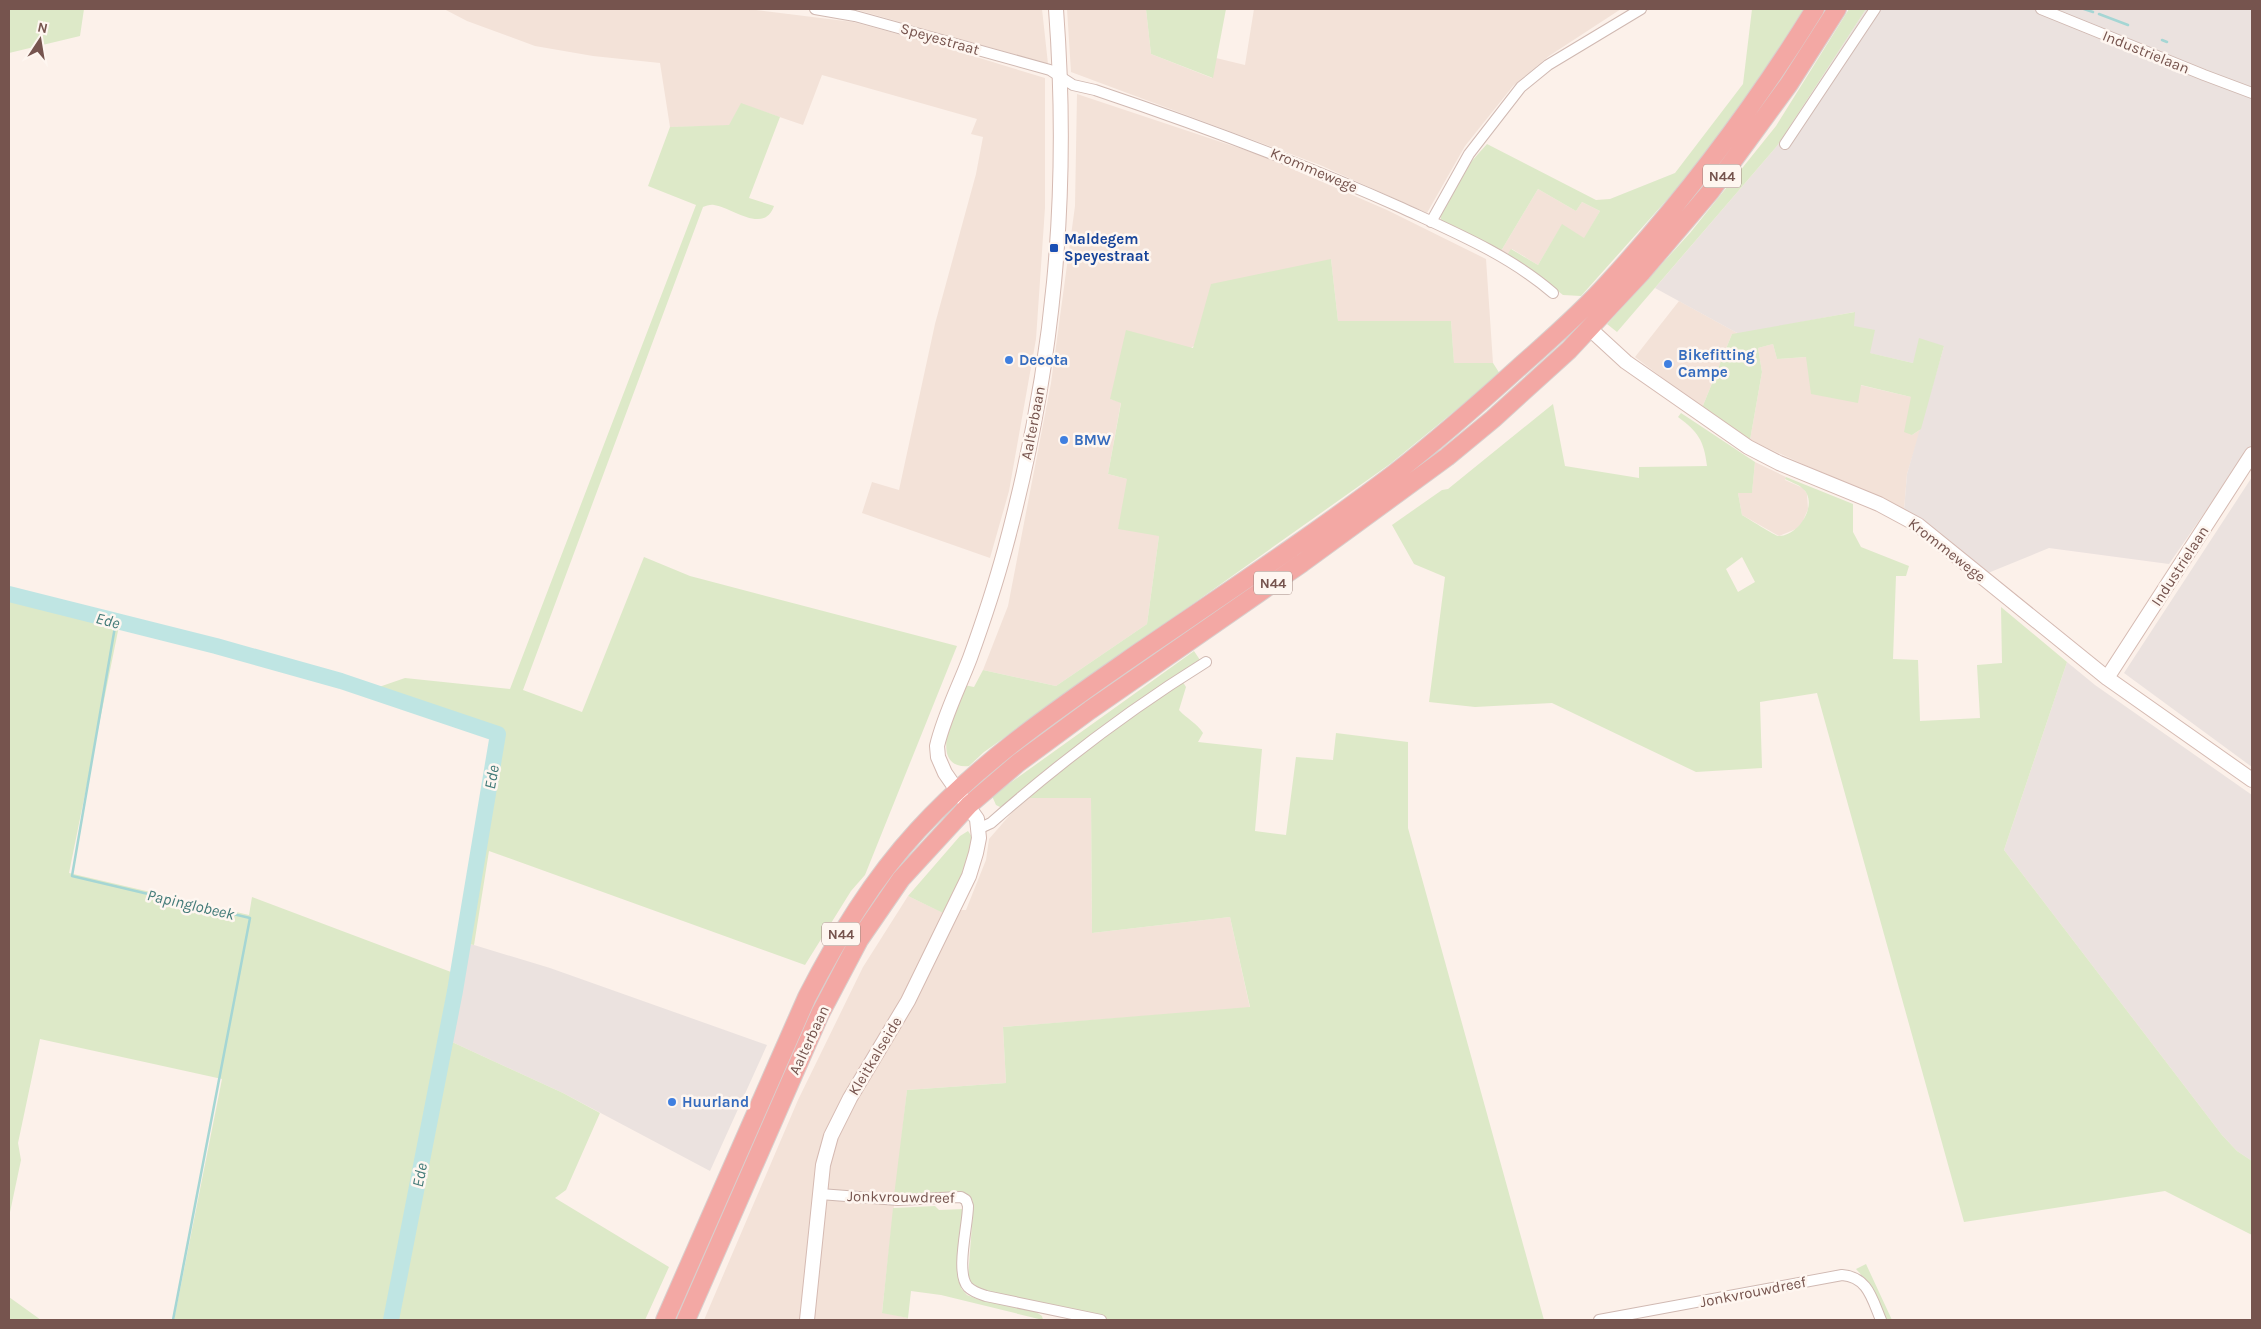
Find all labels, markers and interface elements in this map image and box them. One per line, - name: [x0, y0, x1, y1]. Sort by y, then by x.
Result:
- north arrow: [15, 15, 65, 65]
- text: N: [36, 18, 49, 37]
- street label: Speyestraat: [898, 19, 982, 59]
- street label: Industrielaan: [2100, 26, 2192, 78]
- street label: Krommewege: [1268, 143, 1360, 197]
- road number: N44: [1703, 165, 1741, 188]
- place label: Maldegem Speyestraat: [1064, 230, 1149, 265]
- marker: Maldegem Speyestraat: [1048, 242, 1060, 254]
- place label: Bikefitting Campe: [1678, 346, 1755, 381]
- place label: Decota: [1019, 351, 1068, 369]
- marker: Decota: [1003, 354, 1015, 366]
- marker: Bikefitting Campe: [1662, 358, 1674, 370]
- street label: Aalterbaan: [1017, 385, 1049, 461]
- place label: BMW: [1074, 431, 1112, 449]
- marker: BMW: [1058, 434, 1070, 446]
- street label: Krommewege: [1905, 514, 1989, 586]
- street label: Industrielaan: [2147, 522, 2213, 610]
- road number: N44: [1254, 572, 1292, 594]
- water label: Ede: [94, 608, 123, 633]
- water label: Ede: [480, 763, 503, 791]
- water label: Papinglobeek: [145, 885, 237, 924]
- road number: N44: [822, 922, 860, 946]
- street label: Aalterbaan: [785, 1003, 833, 1077]
- street label: Kleitkalseide: [844, 1013, 906, 1099]
- place label: Huurland: [682, 1093, 749, 1111]
- marker: Huurland: [666, 1096, 678, 1108]
- water label: Ede: [408, 1161, 431, 1189]
- street label: Jonkvrouwdreef: [847, 1187, 956, 1207]
- street label: Jonkvrouwdreef: [1698, 1273, 1808, 1311]

